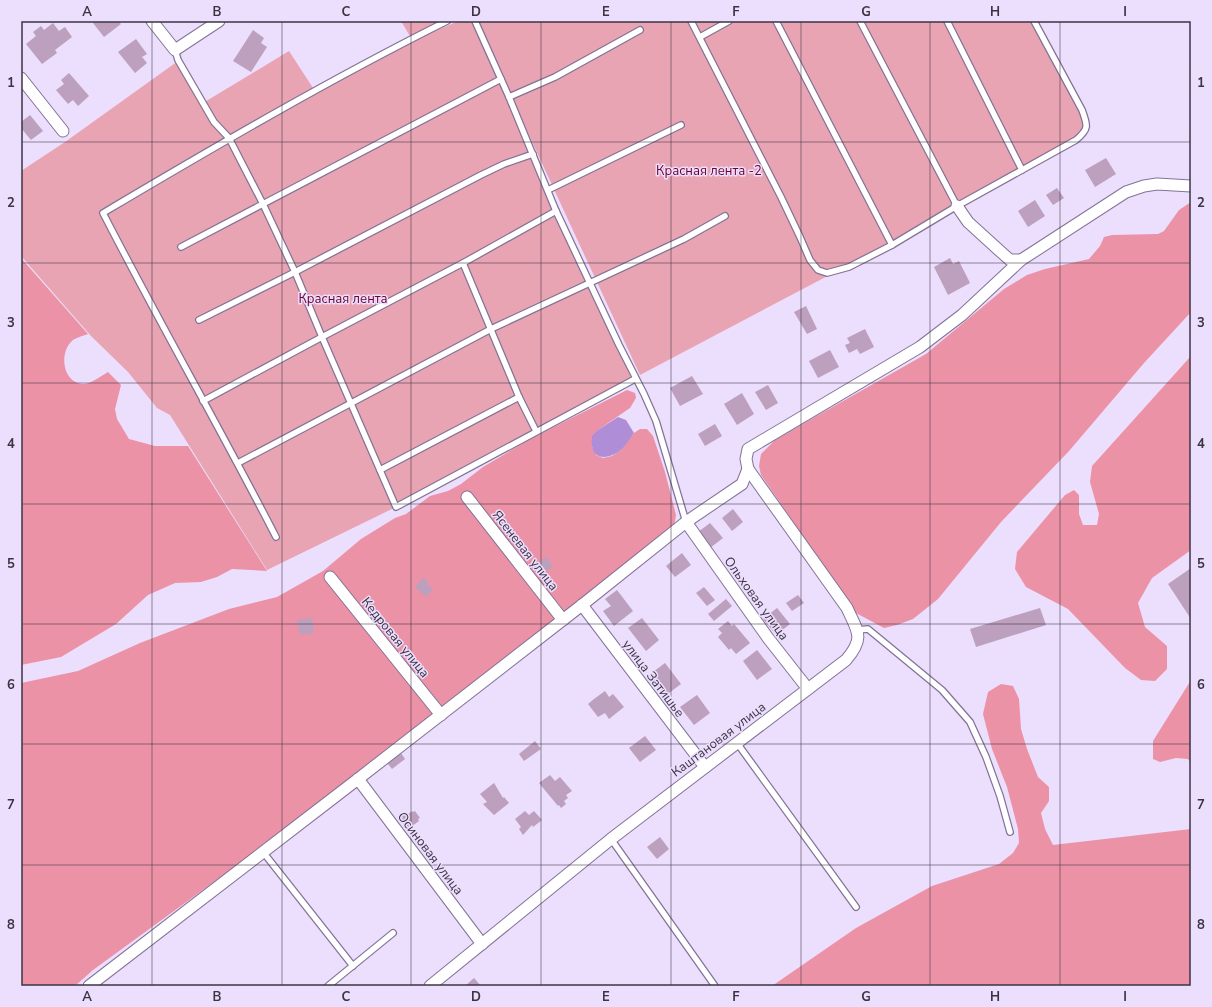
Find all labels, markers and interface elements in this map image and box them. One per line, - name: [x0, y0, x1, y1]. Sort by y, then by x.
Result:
- text: A: [82, 3, 92, 21]
- text: B: [213, 3, 222, 21]
- text: C: [342, 3, 351, 21]
- text: D: [471, 3, 481, 21]
- text: E: [602, 3, 610, 21]
- text: F: [732, 3, 740, 21]
- text: G: [861, 3, 871, 21]
- text: H: [990, 3, 1000, 21]
- text: I: [1123, 3, 1127, 21]
- text: 1: [7, 74, 15, 92]
- text: 1: [1197, 74, 1205, 92]
- park label: Красная лента -2: [656, 162, 762, 180]
- text: 2: [7, 194, 15, 212]
- text: 2: [1197, 194, 1205, 212]
- park label: Красная лента: [298, 290, 388, 308]
- text: 3: [7, 314, 15, 332]
- text: 3: [1197, 314, 1205, 332]
- text: 4: [7, 435, 15, 453]
- text: 4: [1197, 435, 1205, 453]
- street label: Ясеневая улица: [488, 507, 562, 594]
- street label: Ольховая улица: [720, 553, 793, 644]
- text: 5: [7, 555, 15, 573]
- text: 5: [1197, 555, 1205, 573]
- street label: Кедровая улица: [357, 594, 433, 682]
- street label: улица Затишье: [618, 636, 688, 721]
- text: 6: [7, 676, 15, 694]
- text: 6: [1197, 676, 1205, 694]
- street label: Каштановая улица: [668, 698, 770, 781]
- text: 7: [7, 796, 15, 814]
- text: 7: [1197, 796, 1205, 814]
- street label: Осиновая улица: [393, 808, 467, 899]
- text: 8: [7, 916, 15, 934]
- text: 8: [1197, 916, 1205, 934]
- text: A: [82, 988, 92, 1006]
- text: B: [213, 988, 222, 1006]
- text: C: [342, 988, 351, 1006]
- text: D: [471, 988, 481, 1006]
- text: E: [602, 988, 610, 1006]
- text: F: [732, 988, 740, 1006]
- text: G: [861, 988, 871, 1006]
- text: H: [990, 988, 1000, 1006]
- text: I: [1123, 988, 1127, 1006]

